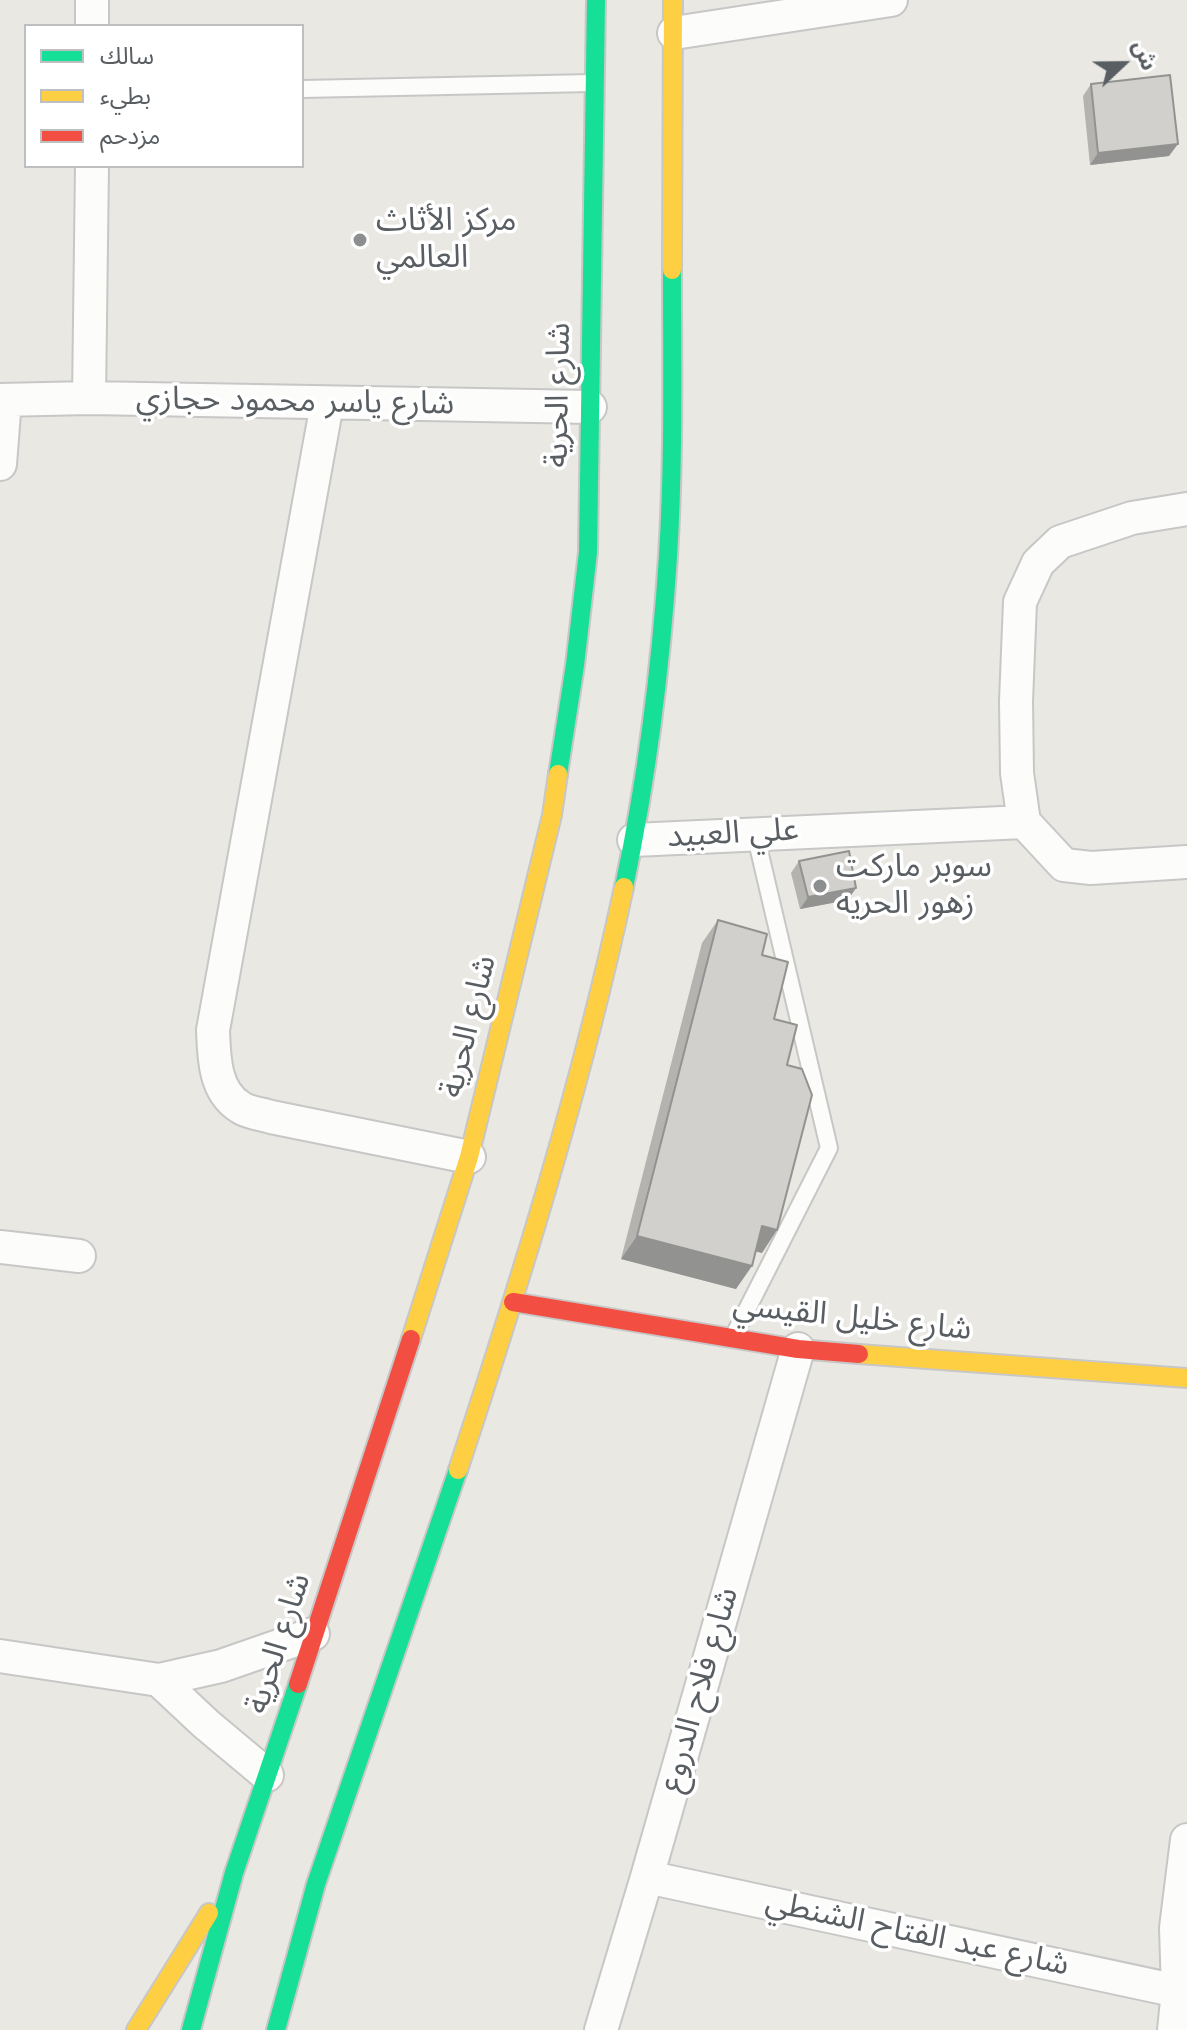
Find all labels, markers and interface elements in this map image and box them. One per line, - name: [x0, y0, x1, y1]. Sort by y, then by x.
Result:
- legend: [24, 24, 304, 168]
- north arrow: [1083, 24, 1163, 104]
- text: ش: [1125, 35, 1166, 75]
- text: سالك: [100, 38, 154, 73]
- text: بطيء: [100, 78, 151, 113]
- text: مزدحم: [100, 118, 160, 153]
- place label: مركز الأثاث العالمي: [376, 203, 517, 278]
- marker: مركز الأثاث العالمي: [351, 231, 369, 249]
- street label: شارع الحرية: [540, 322, 580, 468]
- street label: شارع ياسر محمود حجازي: [135, 381, 455, 425]
- street label: علي العبيد: [666, 812, 800, 858]
- place label: سوبر ماركت زهور الحريه: [836, 849, 992, 924]
- marker: سوبر ماركت زهور الحريه: [811, 877, 829, 895]
- street label: شارع الحرية: [434, 952, 506, 1102]
- street label: شارع خليل القيسي: [731, 1287, 973, 1351]
- street label: شارع الحرية: [239, 1569, 321, 1719]
- street label: شارع فلاح الدروع: [654, 1583, 748, 1797]
- street label: شارع عبد الفتاح الشنطي: [762, 1884, 1072, 1986]

